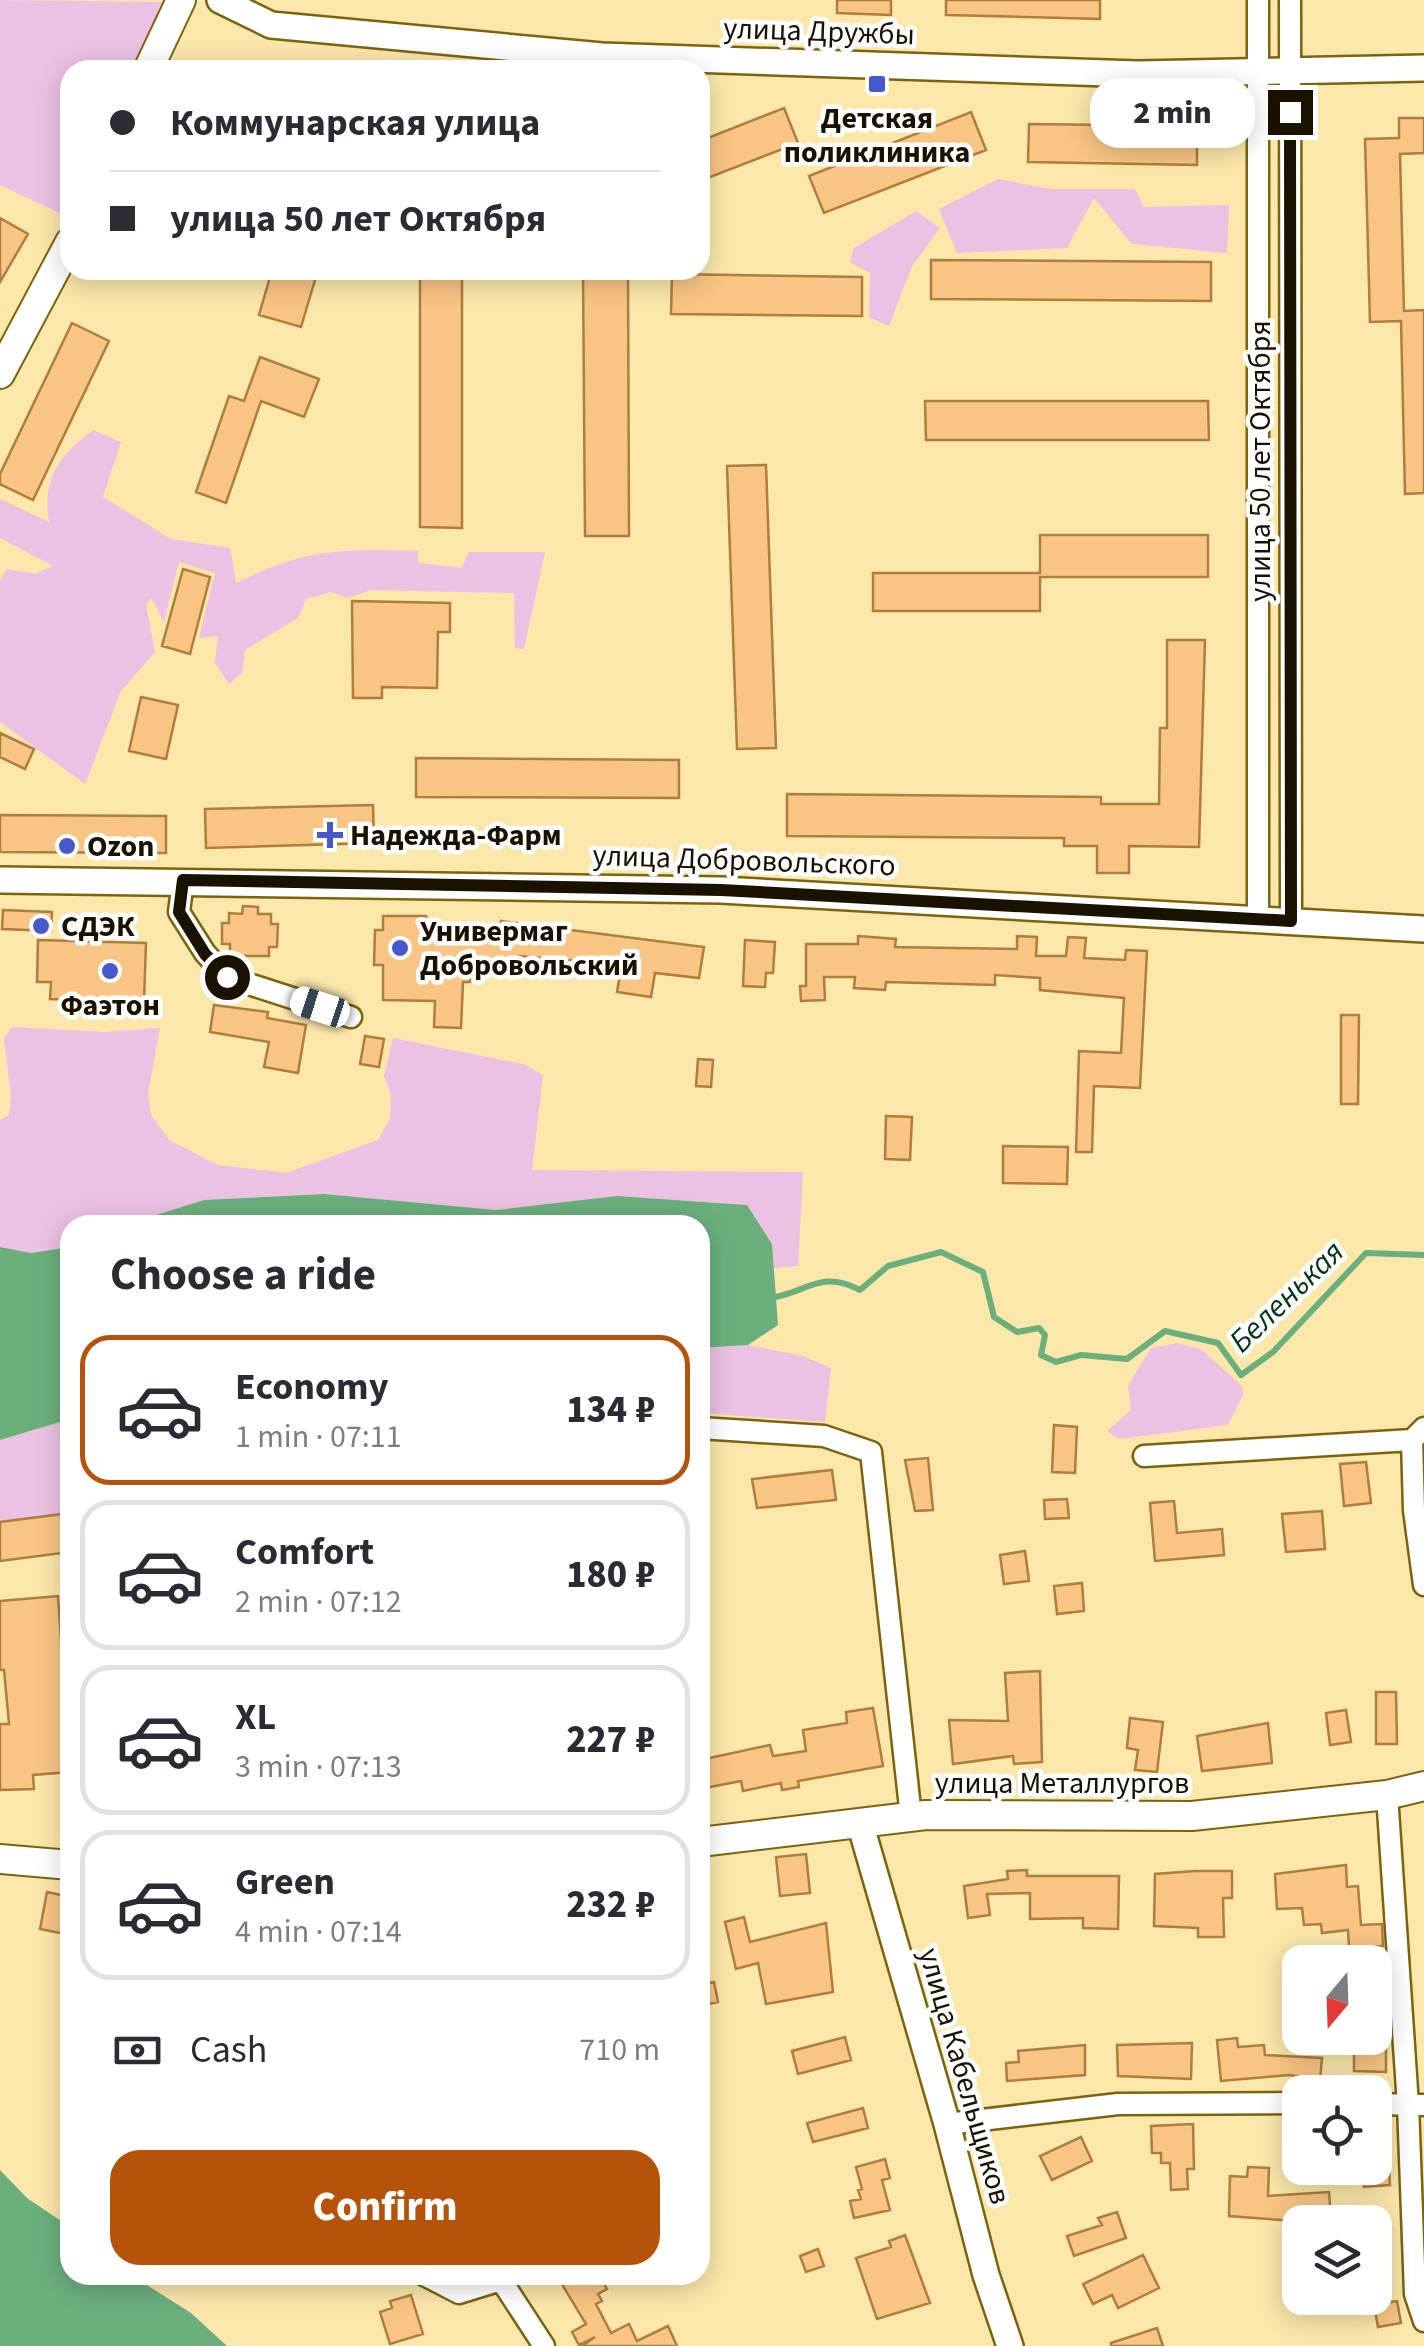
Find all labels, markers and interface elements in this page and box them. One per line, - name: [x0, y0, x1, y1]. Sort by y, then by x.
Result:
- street label: улица Дружбы: [722, 7, 916, 56]
- marker: Детская поликлиника: [866, 73, 888, 95]
- callout: 2 min: [1090, 77, 1255, 147]
- text: 2 min: [1133, 90, 1212, 136]
- route end: [1268, 90, 1313, 135]
- text: Коммунарская улица: [170, 96, 540, 150]
- place label: Детская поликлиника: [784, 97, 970, 174]
- text: улица 50 лет Октября: [170, 192, 546, 246]
- street label: улица 50 лет Октября: [1239, 320, 1282, 602]
- place label: Надежда-Фарм: [350, 814, 561, 857]
- marker: Надежда-Фарм: [319, 824, 341, 846]
- place label: Ozon: [87, 825, 154, 868]
- street label: улица Добровольского: [592, 834, 896, 887]
- marker: Ozon: [56, 835, 78, 857]
- place label: СДЭК: [61, 905, 135, 948]
- place label: Универмаг Добровольский: [420, 910, 639, 987]
- marker: СДЭК: [30, 915, 52, 937]
- marker: Универмаг Добровольский: [389, 937, 411, 959]
- route start: [205, 955, 250, 1000]
- marker: Фаэтон: [99, 960, 121, 982]
- car: [287, 983, 353, 1031]
- place label: Фаэтон: [60, 984, 160, 1027]
- water label: Беленькая: [1219, 1230, 1355, 1363]
- text: Choose a ride: [110, 1243, 376, 1307]
- text: Economy: [235, 1360, 388, 1414]
- icon: car: [115, 1365, 205, 1455]
- text: 134 ₽: [566, 1383, 655, 1437]
- text: 1 min · 07:11: [235, 1414, 402, 1460]
- text: Comfort: [235, 1525, 374, 1579]
- icon: car: [115, 1530, 205, 1620]
- text: 180 ₽: [566, 1548, 655, 1602]
- text: 2 min · 07:12: [235, 1579, 402, 1625]
- text: XL: [235, 1690, 276, 1744]
- icon: car: [115, 1695, 205, 1785]
- text: 227 ₽: [566, 1713, 655, 1767]
- text: 3 min · 07:13: [235, 1744, 402, 1790]
- street label: улица Металлургов: [935, 1762, 1189, 1805]
- text: Green: [235, 1855, 335, 1909]
- icon: car: [115, 1860, 205, 1950]
- text: 232 ₽: [566, 1878, 655, 1932]
- text: 4 min · 07:14: [235, 1909, 402, 1955]
- street label: улица Кабельщиков: [907, 1943, 1022, 2209]
- north arrow: [1282, 1945, 1392, 2055]
- map controls: [1282, 1945, 1392, 2315]
- icon: cash: [110, 2023, 165, 2078]
- text: Cash: [190, 2023, 267, 2077]
- text: 710 m: [579, 2027, 660, 2073]
- button: locate: [1282, 2075, 1392, 2185]
- button: Confirm: [110, 2150, 660, 2265]
- button: layers: [1282, 2205, 1392, 2315]

